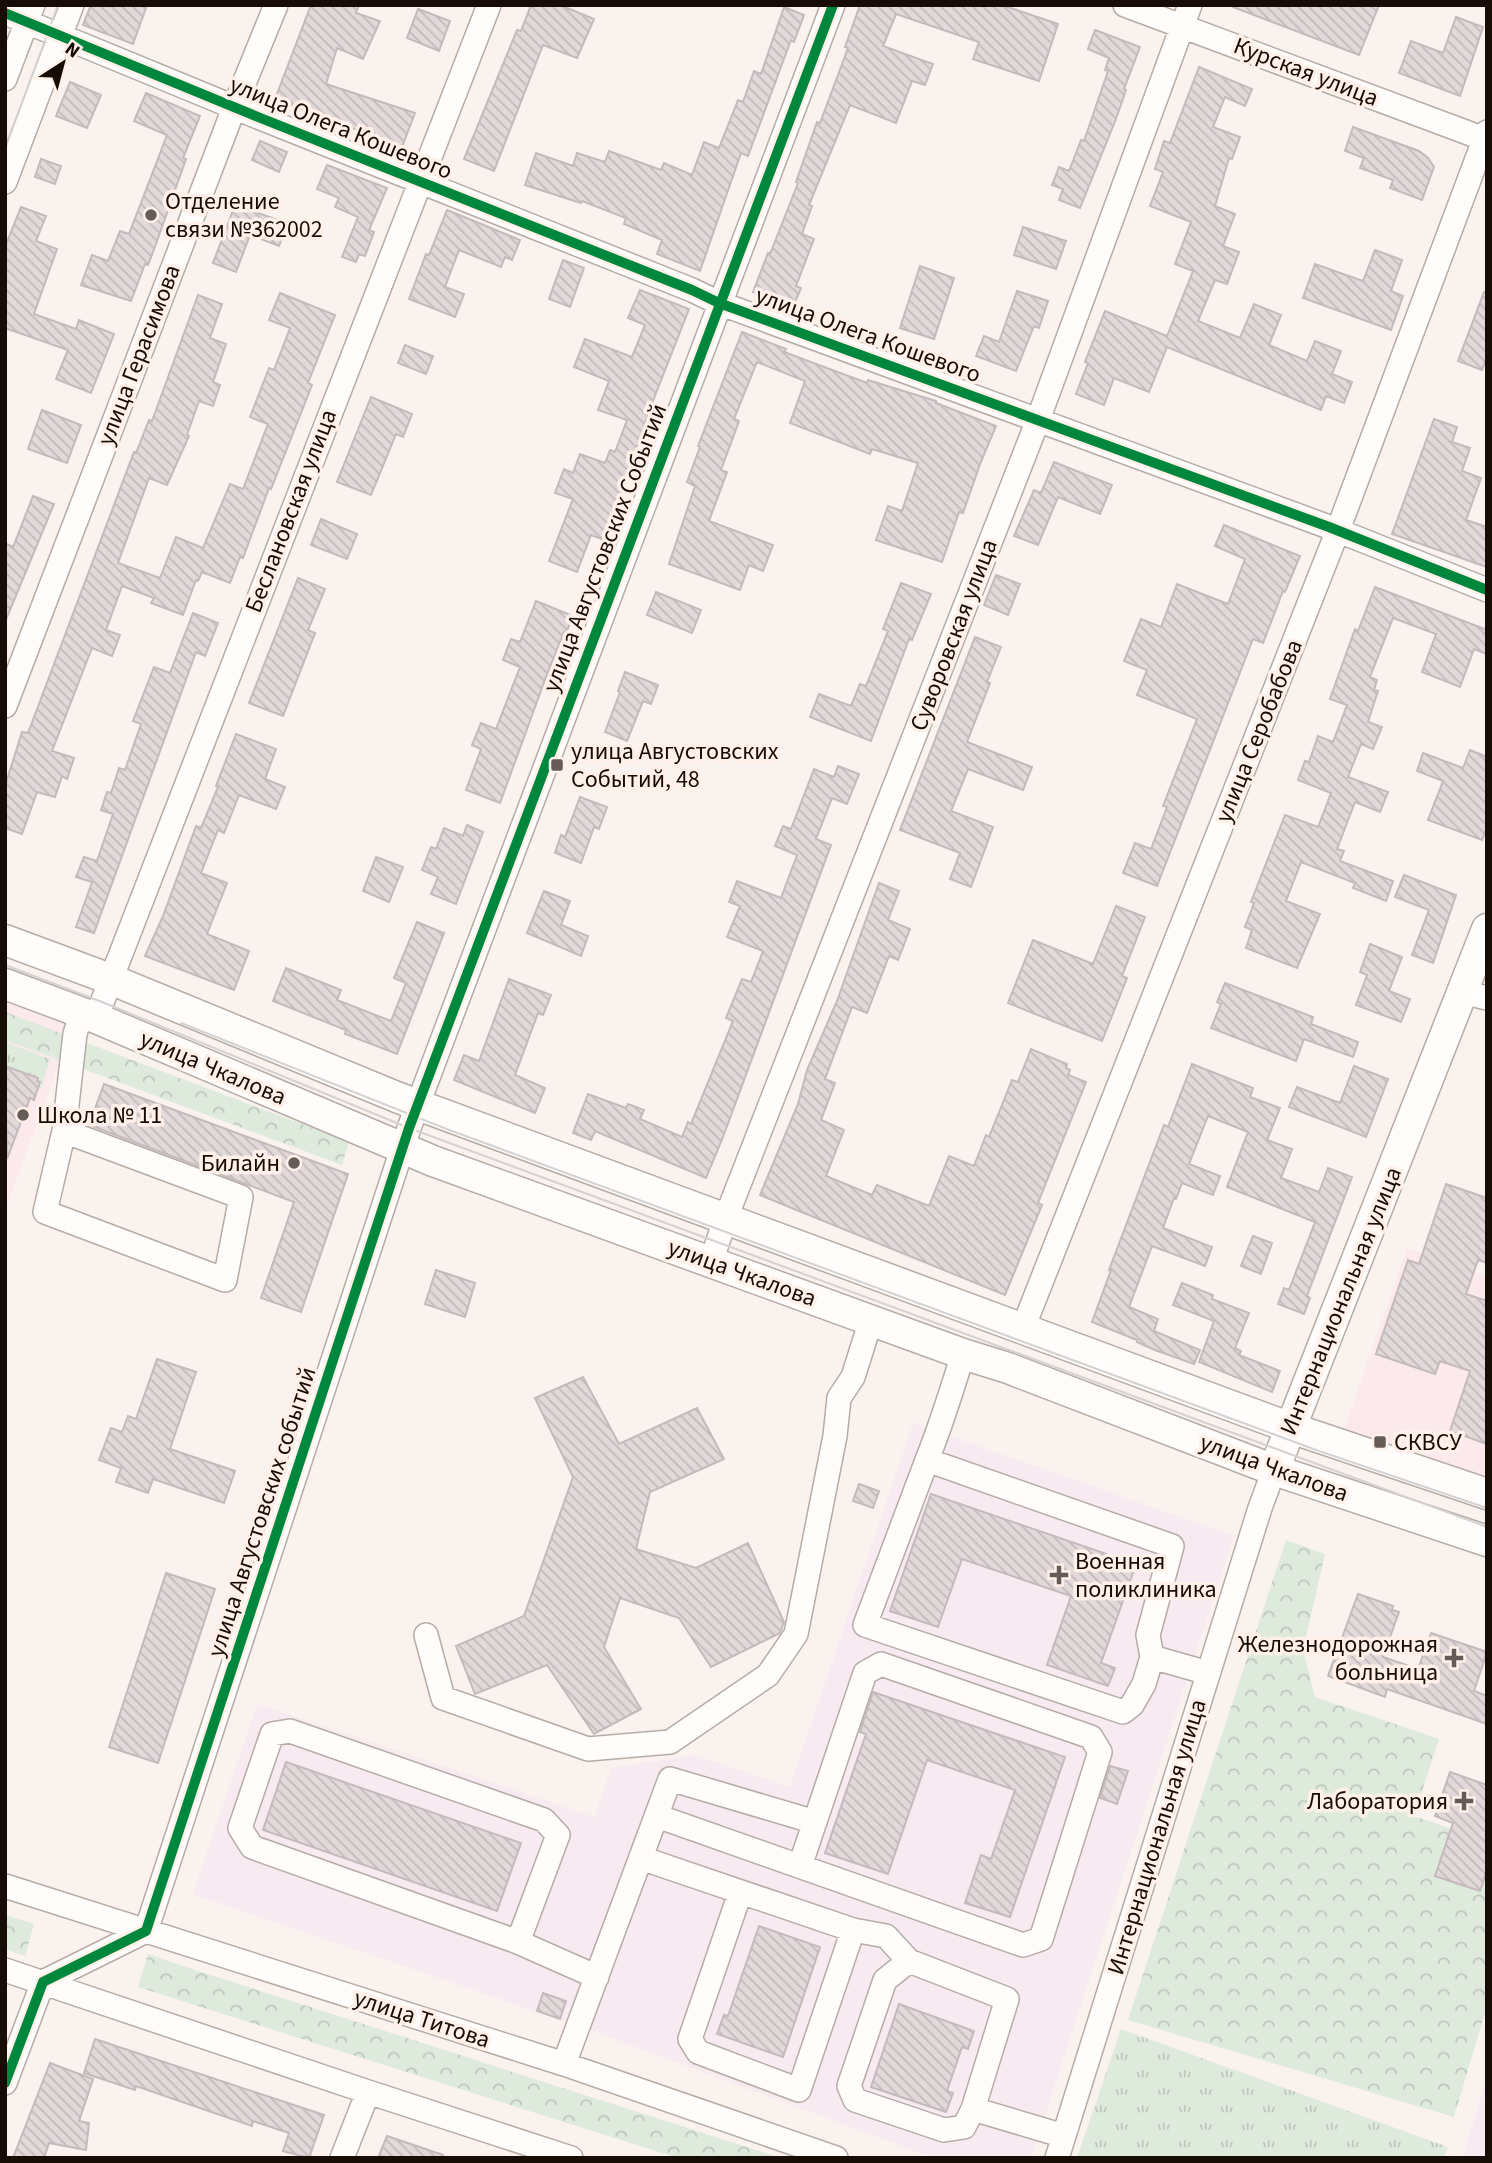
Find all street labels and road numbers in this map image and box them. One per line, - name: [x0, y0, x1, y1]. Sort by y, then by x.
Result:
- street label: Курская улица: [1228, 28, 1384, 116]
- street label: улица Олега Кошевого: [224, 67, 458, 189]
- street label: улица Герасимова: [88, 260, 190, 450]
- street label: улица Олега Кошевого: [750, 278, 986, 392]
- street label: улица Августовских Событий: [534, 399, 676, 697]
- street label: Беслановская улица: [236, 404, 346, 618]
- street label: Суворовская улица: [901, 534, 1007, 736]
- street label: улица Серобабова: [1206, 634, 1312, 828]
- street label: улица Чкалова: [134, 1021, 292, 1115]
- street label: Интернациональная улица: [1271, 1162, 1411, 1440]
- street label: улица Чкалова: [663, 1230, 821, 1316]
- street label: улица Августовских событий: [199, 1362, 325, 1662]
- street label: улица Чкалова: [1195, 1425, 1353, 1511]
- street label: Интернациональная улица: [1098, 1695, 1216, 1979]
- street label: улица Титова: [350, 1981, 494, 2057]

